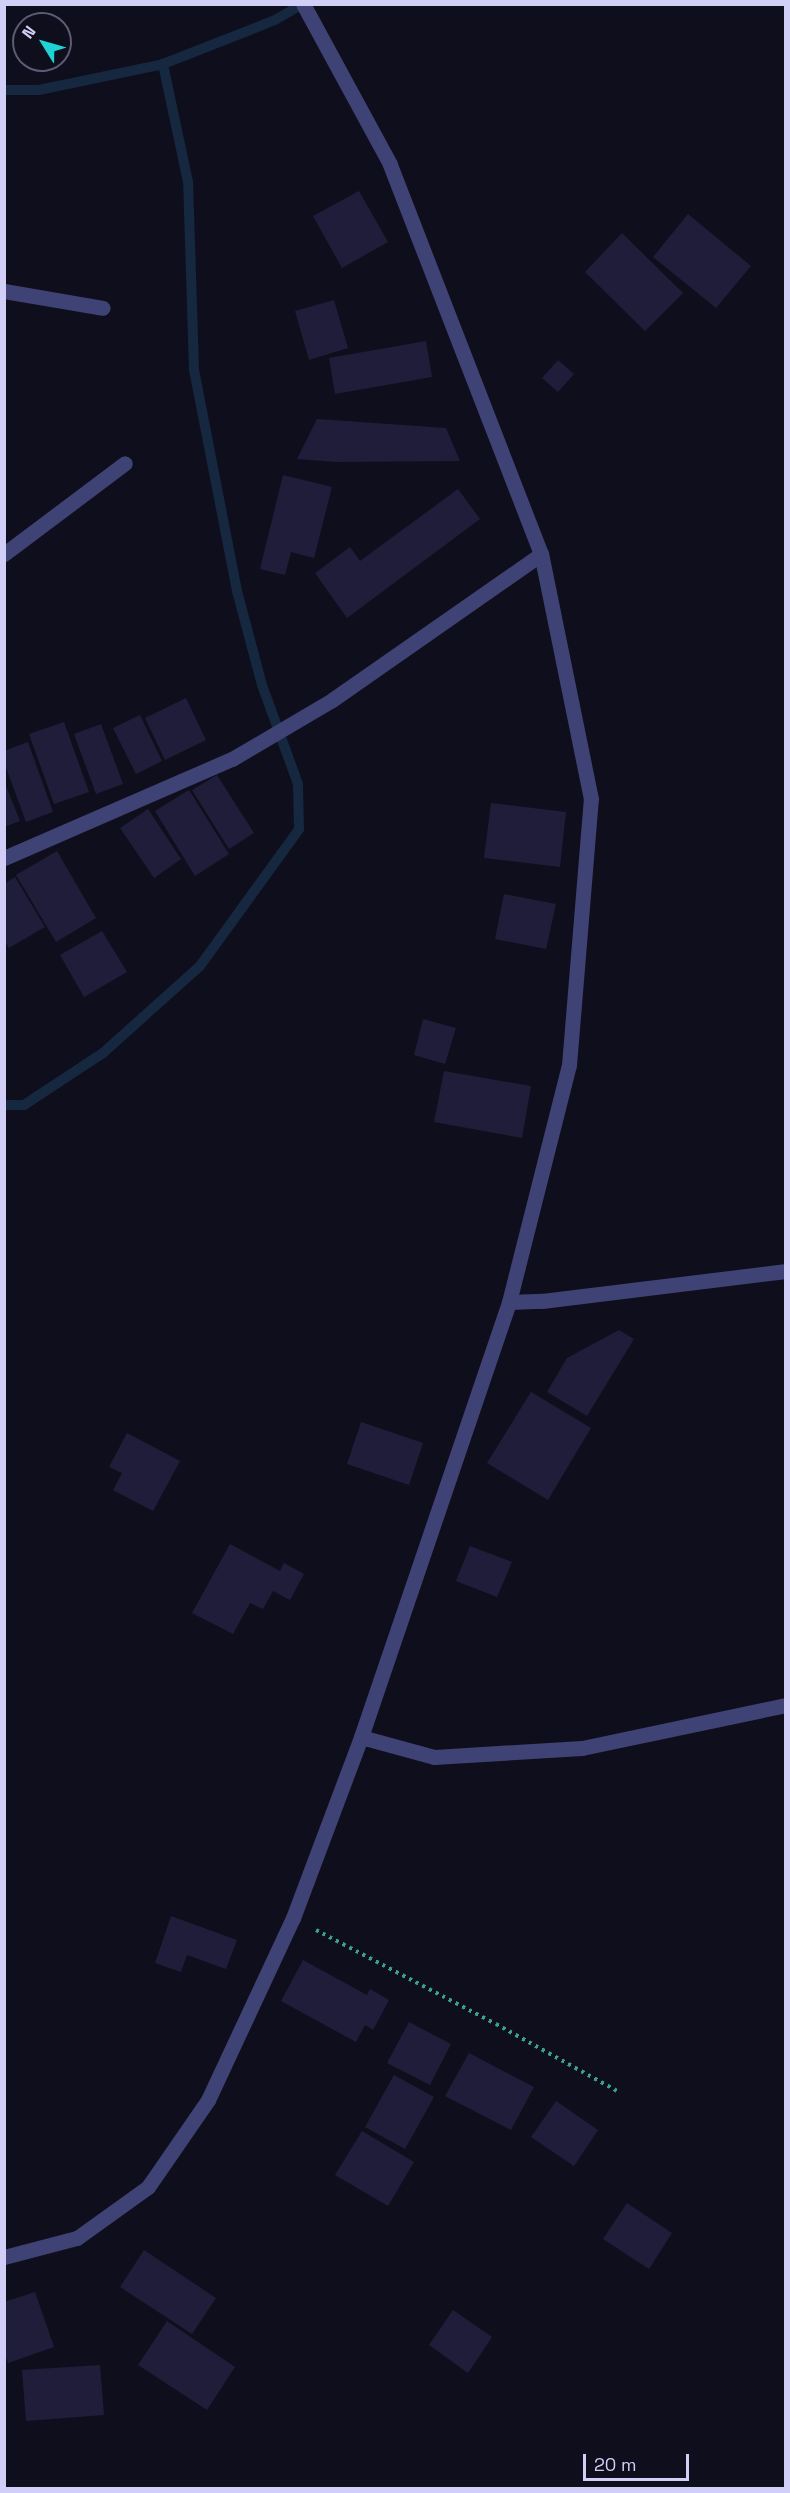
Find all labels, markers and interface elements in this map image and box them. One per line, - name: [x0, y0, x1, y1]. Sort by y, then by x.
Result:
- north arrow: [12, 12, 72, 72]
- text: N: [17, 21, 40, 43]
- scale bar: [586, 2442, 692, 2480]
- text: 20 m: [594, 2453, 637, 2476]

